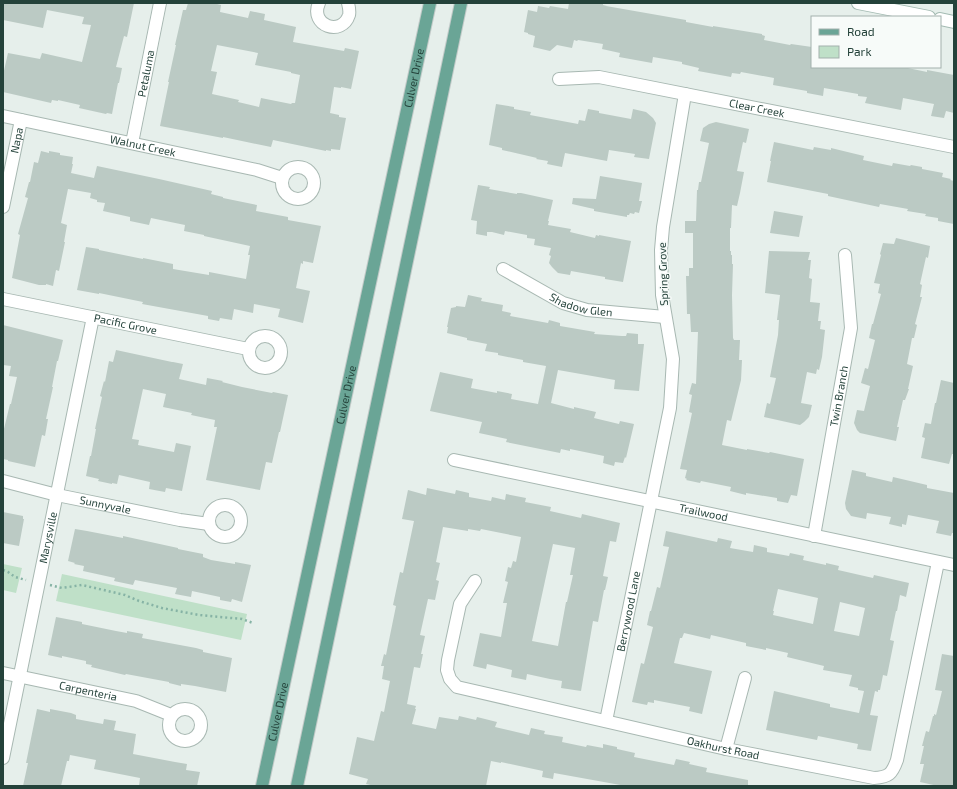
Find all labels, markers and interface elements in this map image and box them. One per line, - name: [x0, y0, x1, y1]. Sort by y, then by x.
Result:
- legend: [811, 16, 941, 68]
- text: Road: [847, 24, 875, 38]
- text: Park: [847, 44, 872, 58]
- street label: Culver Drive: [401, 47, 426, 109]
- street label: Petaluma: [134, 49, 157, 98]
- street label: Clear Creek: [728, 96, 786, 120]
- street label: Napa: [7, 126, 25, 154]
- street label: Walnut Creek: [109, 132, 177, 159]
- street label: Spring Grove: [655, 242, 670, 306]
- street label: Shadow Glen: [547, 290, 613, 318]
- street label: Pacific Grove: [93, 311, 158, 336]
- street label: Culver Drive: [333, 364, 358, 426]
- street label: Twin Branch: [827, 365, 850, 428]
- street label: Sunnyvale: [78, 493, 132, 516]
- street label: Trailwood: [678, 500, 729, 523]
- street label: Marysville: [36, 510, 59, 565]
- street label: Berrywood Lane: [613, 570, 643, 653]
- street label: Carpenteria: [58, 678, 118, 703]
- street label: Culver Drive: [265, 681, 290, 742]
- street label: Oakhurst Road: [686, 733, 761, 761]

